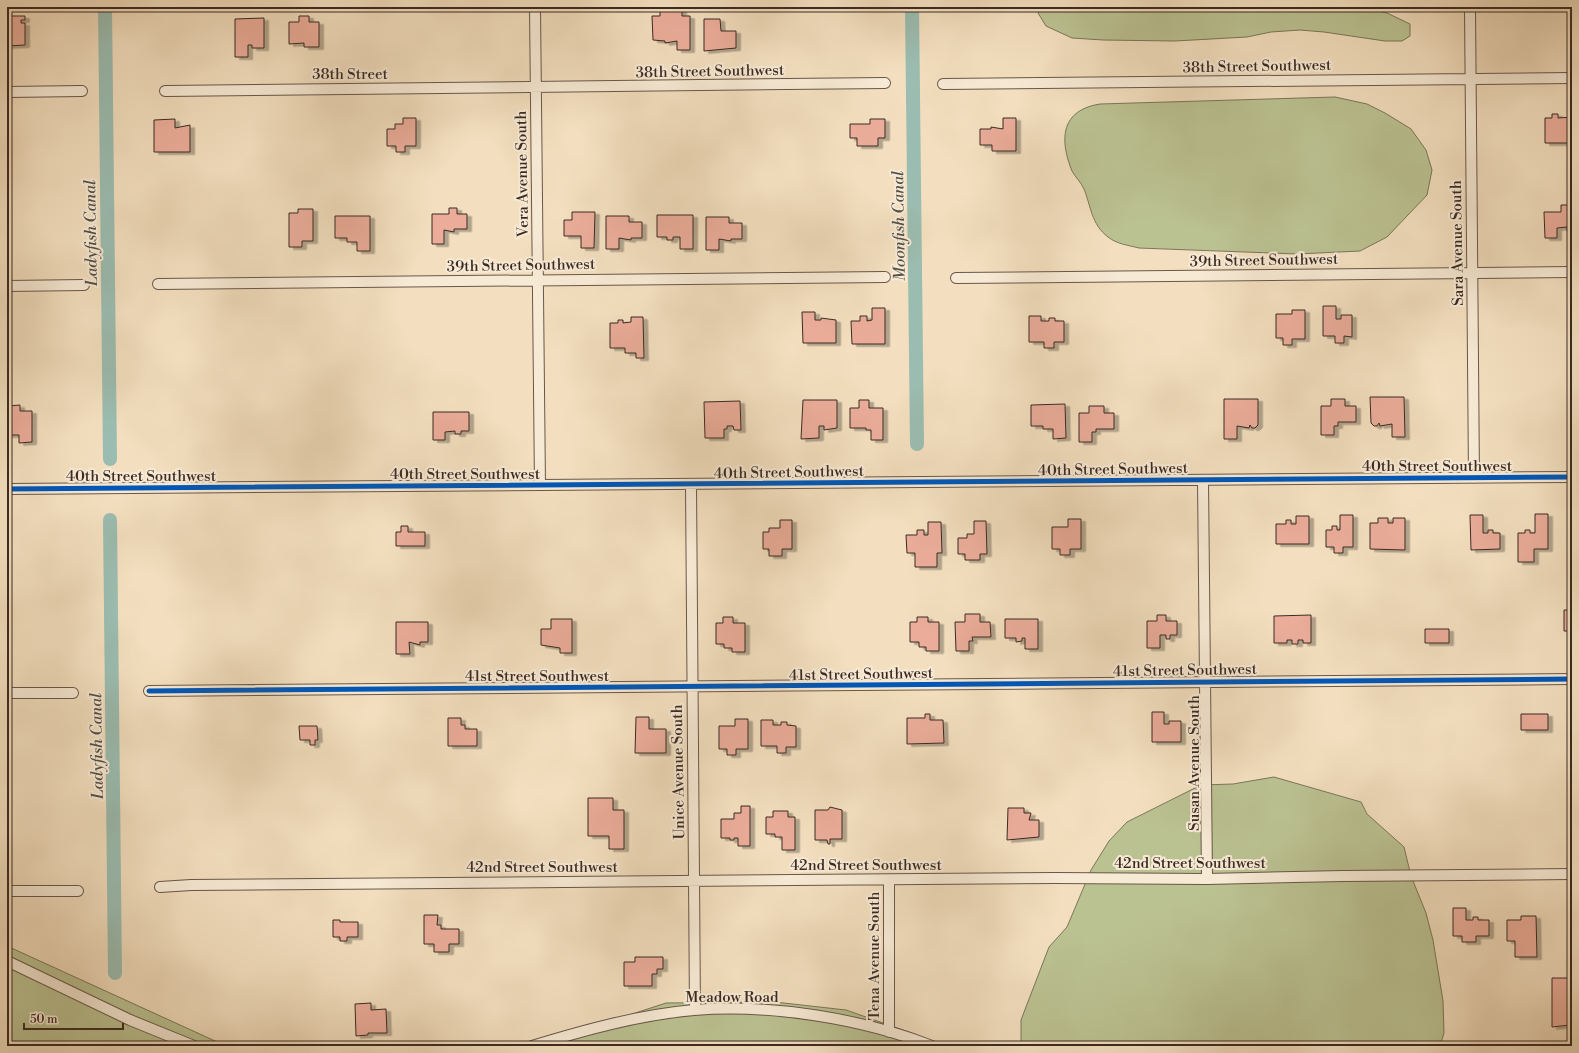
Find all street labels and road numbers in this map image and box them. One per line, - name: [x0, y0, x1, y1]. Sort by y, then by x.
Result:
- street label: 38th Street Southwest: [1183, 56, 1332, 77]
- street label: 38th Street Southwest: [636, 61, 785, 82]
- street label: 38th Street: [312, 65, 389, 84]
- street label: Vera Avenue South: [512, 110, 533, 238]
- street label: Sara Avenue South: [1447, 180, 1468, 306]
- street label: 39th Street Southwest: [1190, 250, 1339, 271]
- street label: 39th Street Southwest: [447, 255, 596, 276]
- street label: 40th Street Southwest: [1362, 457, 1513, 476]
- street label: 40th Street Southwest: [1038, 459, 1189, 480]
- street label: 40th Street Southwest: [714, 462, 865, 483]
- street label: 40th Street Southwest: [390, 465, 541, 484]
- street label: 40th Street Southwest: [66, 467, 217, 486]
- street label: 41st Street Southwest: [1113, 660, 1258, 681]
- street label: 41st Street Southwest: [789, 664, 934, 685]
- street label: 41st Street Southwest: [465, 667, 610, 686]
- street label: Susan Avenue South: [1185, 695, 1204, 831]
- street label: Unice Avenue South: [668, 704, 689, 840]
- street label: 42nd Street Southwest: [1114, 854, 1266, 873]
- street label: 42nd Street Southwest: [790, 856, 942, 875]
- street label: 42nd Street Southwest: [466, 858, 618, 877]
- street label: Tena Avenue South: [865, 891, 884, 1020]
- street label: Meadow Road: [685, 988, 779, 1007]

